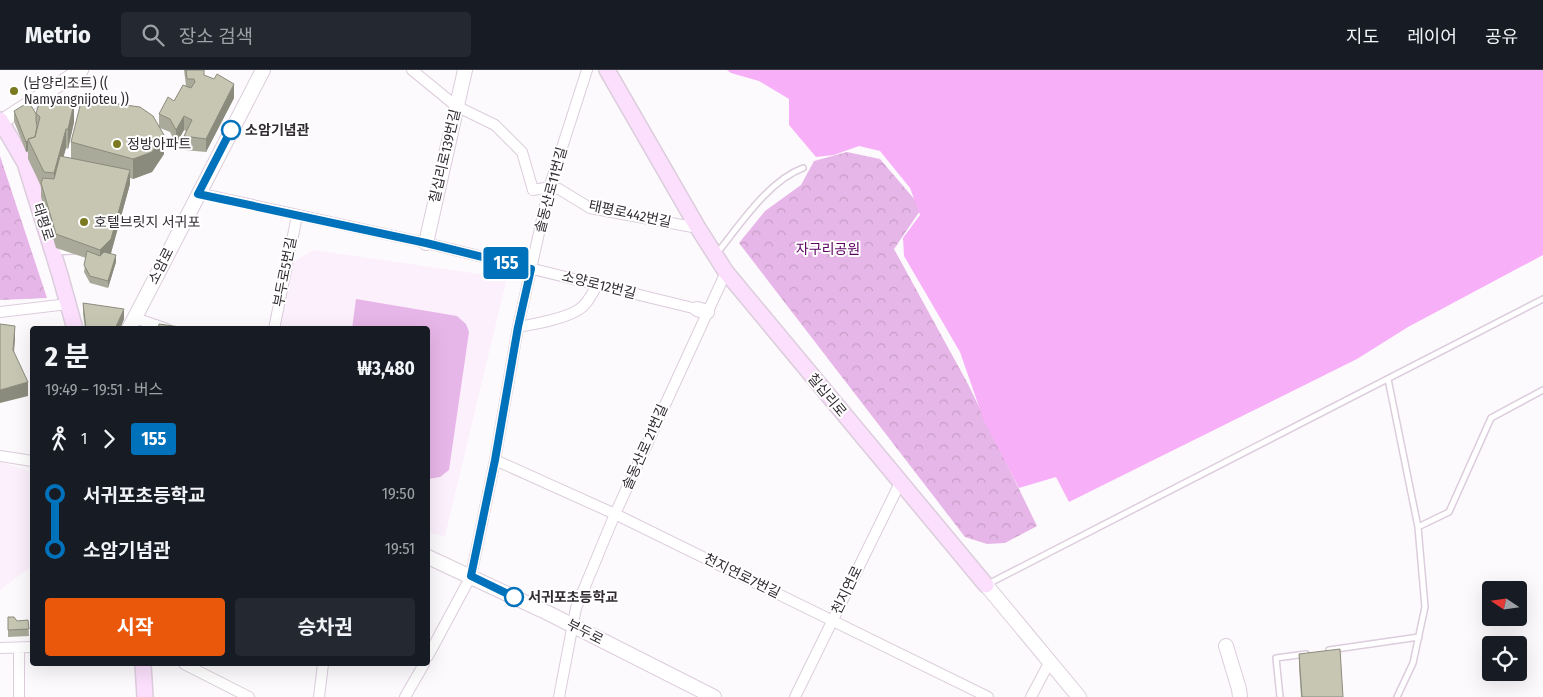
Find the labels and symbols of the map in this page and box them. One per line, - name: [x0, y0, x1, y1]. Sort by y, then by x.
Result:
- place label: (남양리조트) (( Namyangnijoteu )): [24, 75, 129, 108]
- marker: (남양리조트) (( Namyangnijoteu )): [8, 85, 20, 97]
- street label: 칠십리로139번길: [426, 107, 464, 205]
- marker: 소암기념관: [221, 120, 241, 140]
- place label: 소암기념관: [245, 122, 310, 139]
- place label: 정방아파트: [127, 136, 192, 153]
- marker: 정방아파트: [111, 138, 123, 150]
- street label: 솔동산로11번길: [531, 145, 571, 235]
- street label: 태평로442번길: [587, 197, 673, 231]
- street label: 태평로: [29, 201, 57, 243]
- place label: 호텔브릿지 서귀포: [94, 214, 200, 231]
- marker: 호텔브릿지 서귀포: [78, 216, 90, 228]
- street label: 부두로5번길: [270, 236, 300, 308]
- park label: 자구리공원: [796, 241, 860, 258]
- street label: 소암로: [145, 245, 177, 287]
- line badge: 155: [477, 247, 535, 279]
- street label: 소양로12번길: [560, 268, 638, 302]
- street label: 칠십리로: [804, 370, 850, 420]
- street label: 솔동산로 21번길: [619, 402, 671, 492]
- street label: 천지연로7번길: [701, 550, 783, 602]
- street label: 천지연로: [828, 563, 866, 617]
- north arrow: [1482, 581, 1528, 626]
- marker: 서귀포초등학교: [504, 587, 524, 607]
- place label: 서귀포초등학교: [528, 589, 618, 606]
- street label: 부두로: [564, 616, 606, 648]

